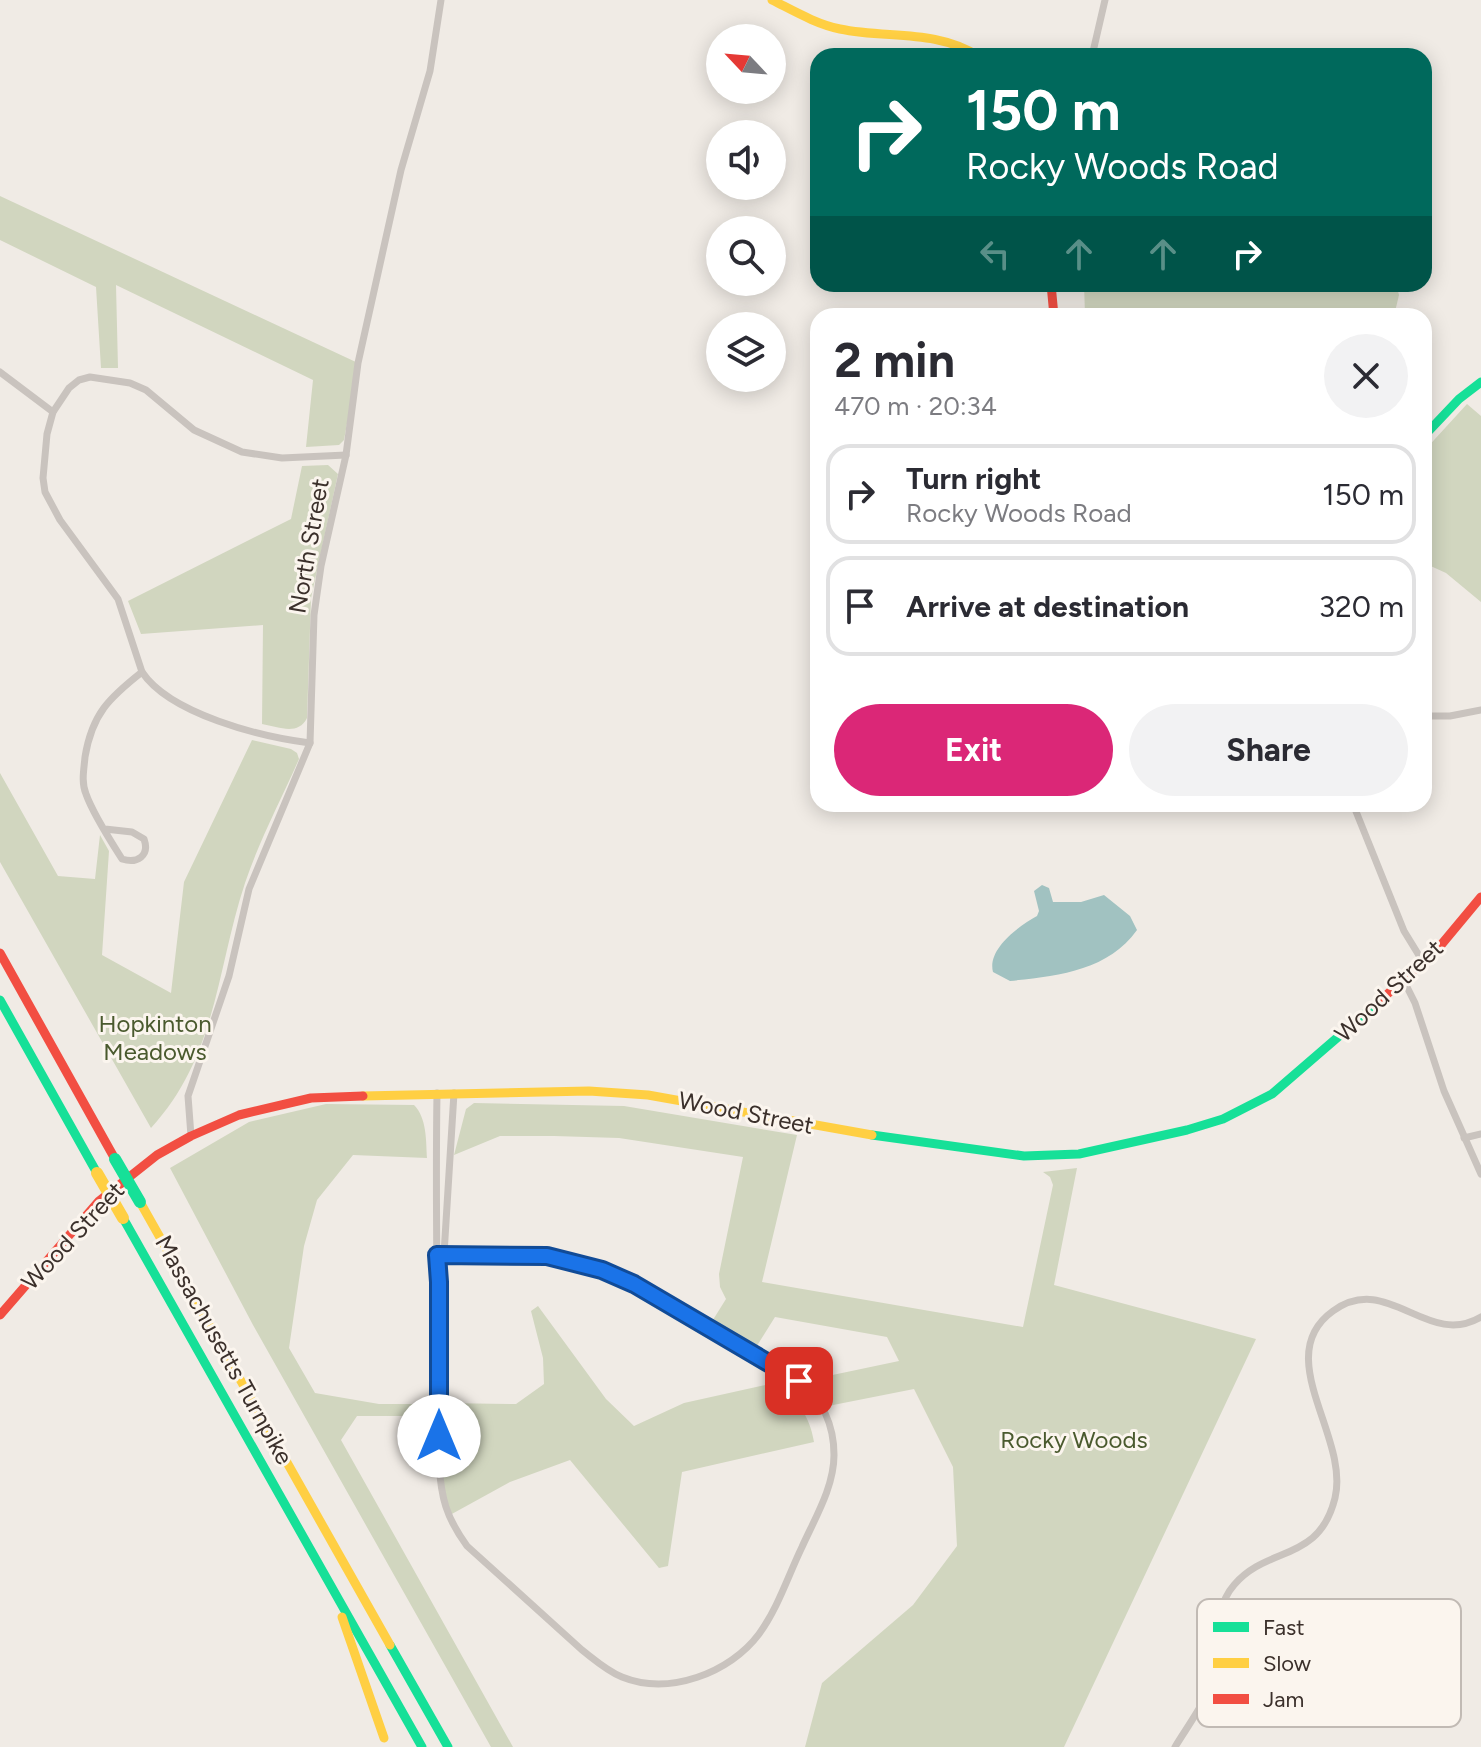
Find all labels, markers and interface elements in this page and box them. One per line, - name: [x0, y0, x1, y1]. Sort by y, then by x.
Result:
- north arrow: [706, 24, 786, 104]
- map controls: [706, 24, 786, 392]
- text: 150 m: [966, 77, 1121, 144]
- icon: right: [834, 80, 938, 184]
- button: sound: [706, 120, 786, 200]
- text: Rocky Woods Road: [966, 145, 1279, 188]
- button: search: [706, 216, 786, 296]
- icon: left: [973, 232, 1017, 276]
- icon: ahead: [1057, 232, 1101, 276]
- icon: ahead: [1141, 232, 1185, 276]
- icon: right: [1225, 232, 1269, 276]
- button: layers: [706, 312, 786, 392]
- text: 2 min: [834, 331, 955, 389]
- button: close: [1324, 334, 1408, 418]
- text: 470 m · 20:34: [834, 390, 997, 422]
- text: Turn right: [906, 460, 1041, 497]
- icon: right: [838, 472, 882, 516]
- street label: North Street: [282, 476, 335, 615]
- text: 150 m: [1322, 476, 1404, 513]
- text: Rocky Woods Road: [906, 497, 1132, 529]
- icon: arrive: [838, 584, 882, 628]
- text: Arrive at destination: [906, 588, 1189, 625]
- text: 320 m: [1319, 588, 1404, 625]
- button: Exit: [834, 704, 1113, 796]
- button: Share: [1129, 704, 1408, 796]
- street label: Wood Street: [1329, 933, 1449, 1048]
- park label: Hopkinton Meadows: [98, 1009, 212, 1066]
- street label: Wood Street: [676, 1085, 816, 1140]
- street label: Wood Street: [15, 1176, 130, 1296]
- street label: Massachusetts Turnpike: [149, 1230, 300, 1469]
- pin: [765, 1347, 833, 1415]
- icon: arrive: [777, 1359, 821, 1403]
- position arrow: [397, 1394, 481, 1478]
- park label: Rocky Woods: [1000, 1425, 1148, 1454]
- legend: [1197, 1599, 1461, 1727]
- text: Fast: [1263, 1614, 1305, 1641]
- text: Slow: [1263, 1650, 1312, 1677]
- text: Jam: [1263, 1686, 1304, 1713]

